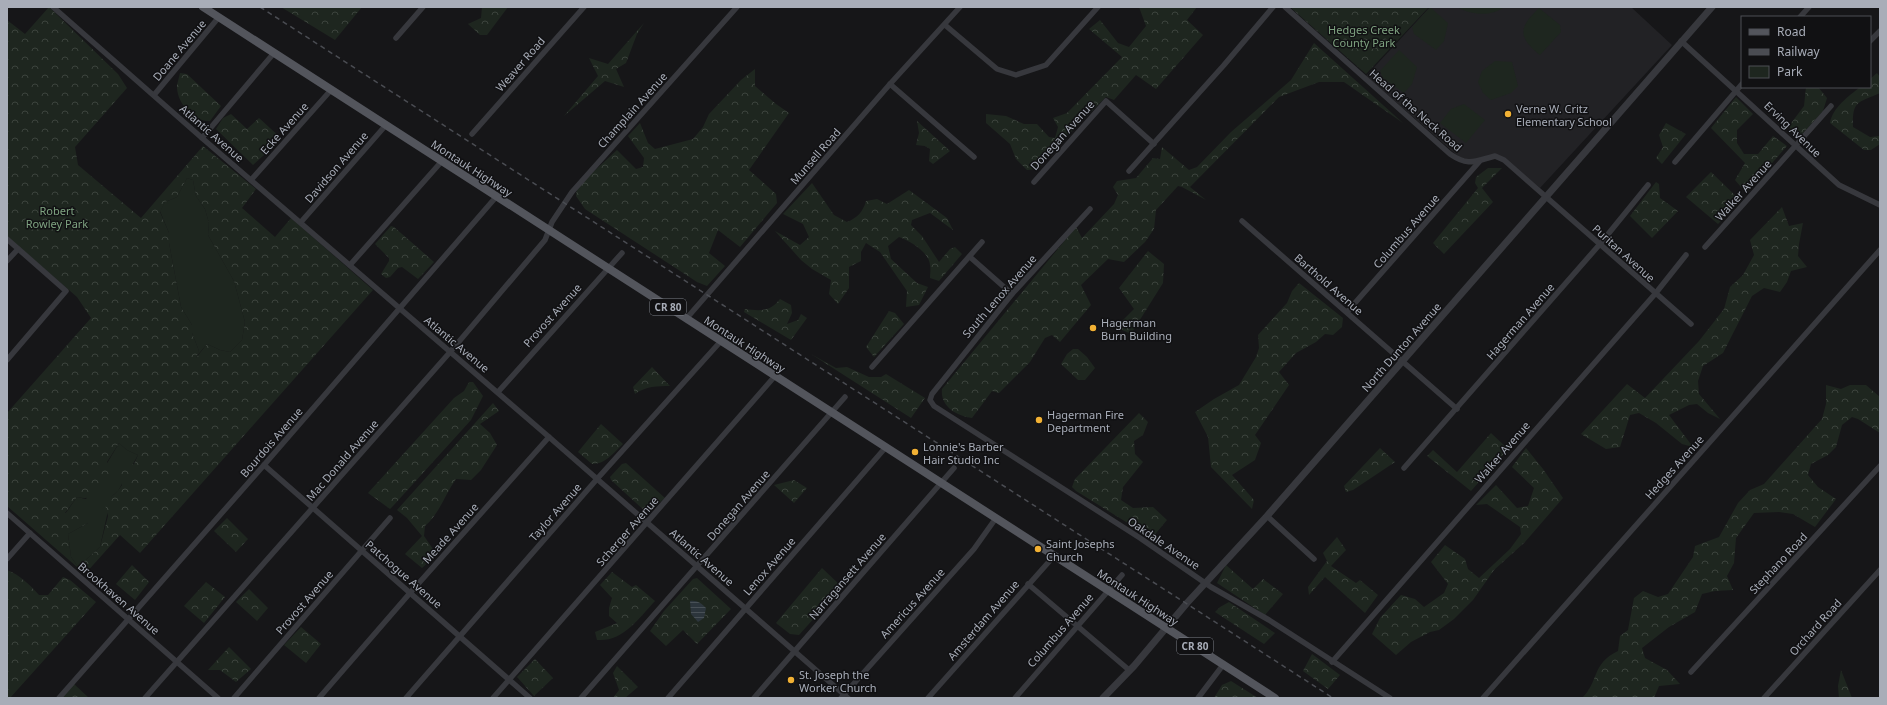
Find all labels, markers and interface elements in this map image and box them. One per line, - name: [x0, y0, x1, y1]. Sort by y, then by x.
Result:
- street label: Doane Avenue: [149, 16, 209, 84]
- legend: [1741, 16, 1871, 88]
- park label: Hedges Creek County Park: [1328, 22, 1400, 50]
- text: Road: [1777, 23, 1806, 40]
- street label: Weaver Road: [492, 33, 548, 95]
- text: Railway: [1777, 43, 1821, 60]
- text: Park: [1777, 63, 1803, 80]
- street label: Head of the Neck Road: [1366, 66, 1466, 154]
- street label: Champlain Avenue: [594, 69, 670, 151]
- street label: Donegan Avenue: [1027, 97, 1097, 173]
- street label: Erving Avenue: [1761, 98, 1825, 160]
- street label: Ecke Avenue: [257, 99, 311, 157]
- street label: Atlantic Avenue: [177, 101, 247, 165]
- place label: Verne W. Critz Elementary School: [1516, 101, 1612, 129]
- marker: Verne W. Critz Elementary School: [1503, 109, 1513, 119]
- street label: Munsell Road: [786, 125, 844, 187]
- street label: Davidson Avenue: [301, 128, 371, 206]
- street label: Montauk Highway: [428, 136, 516, 200]
- street label: Walker Avenue: [1712, 156, 1774, 224]
- street label: Columbus Avenue: [1370, 191, 1442, 271]
- park label: Robert Rowley Park: [26, 203, 88, 231]
- street label: Puritan Avenue: [1590, 221, 1658, 285]
- street label: Barthold Avenue: [1291, 250, 1367, 318]
- street label: South Lenox Avenue: [959, 251, 1039, 341]
- street label: Provost Avenue: [520, 280, 584, 350]
- street label: Hagerman Avenue: [1483, 280, 1557, 362]
- road number: CR 80: [650, 299, 686, 315]
- street label: North Dunton Avenue: [1358, 299, 1444, 395]
- street label: Atlantic Avenue: [421, 312, 493, 376]
- street label: Montauk Highway: [701, 312, 789, 376]
- place label: Hagerman Burn Building: [1101, 315, 1172, 343]
- marker: Hagerman Burn Building: [1088, 323, 1098, 333]
- street label: Bourdois Avenue: [236, 404, 306, 480]
- place label: Hagerman Fire Department: [1047, 407, 1124, 435]
- marker: Hagerman Fire Department: [1034, 415, 1044, 425]
- street label: Mac Donald Avenue: [303, 416, 381, 504]
- street label: Walker Avenue: [1471, 418, 1533, 486]
- street label: Hedges Avenue: [1641, 432, 1707, 502]
- place label: Lonnie's Barber Hair Studio Inc: [923, 439, 1004, 467]
- marker: Lonnie's Barber Hair Studio Inc: [910, 447, 920, 457]
- street label: Donegan Avenue: [703, 467, 773, 543]
- street label: Taylor Avenue: [526, 480, 584, 544]
- street label: Scherger Avenue: [593, 493, 661, 569]
- street label: Meade Avenue: [419, 499, 481, 567]
- street label: Oakdale Avenue: [1125, 513, 1203, 573]
- street label: Atlantic Avenue: [667, 525, 737, 589]
- street label: Narragansett Avenue: [805, 529, 889, 623]
- street label: Stephano Road: [1746, 529, 1810, 597]
- street label: Lenox Avenue: [740, 534, 798, 598]
- place label: Saint Josephs Church: [1046, 536, 1115, 564]
- street label: Patchogue Avenue: [363, 537, 445, 611]
- marker: Saint Josephs Church: [1033, 544, 1043, 554]
- street label: Brookhaven Avenue: [75, 558, 163, 638]
- street label: Americus Avenue: [876, 565, 948, 641]
- street label: Montauk Highway: [1094, 565, 1182, 629]
- street label: Provost Avenue: [272, 567, 336, 637]
- street label: Amsterdam Avenue: [944, 577, 1022, 663]
- street label: Columbus Avenue: [1024, 590, 1096, 670]
- street label: Orchard Road: [1785, 595, 1845, 659]
- road number: CR 80: [1177, 638, 1213, 654]
- place label: St. Joseph the Worker Church: [799, 667, 877, 695]
- marker: St. Joseph the Worker Church: [786, 675, 796, 685]

